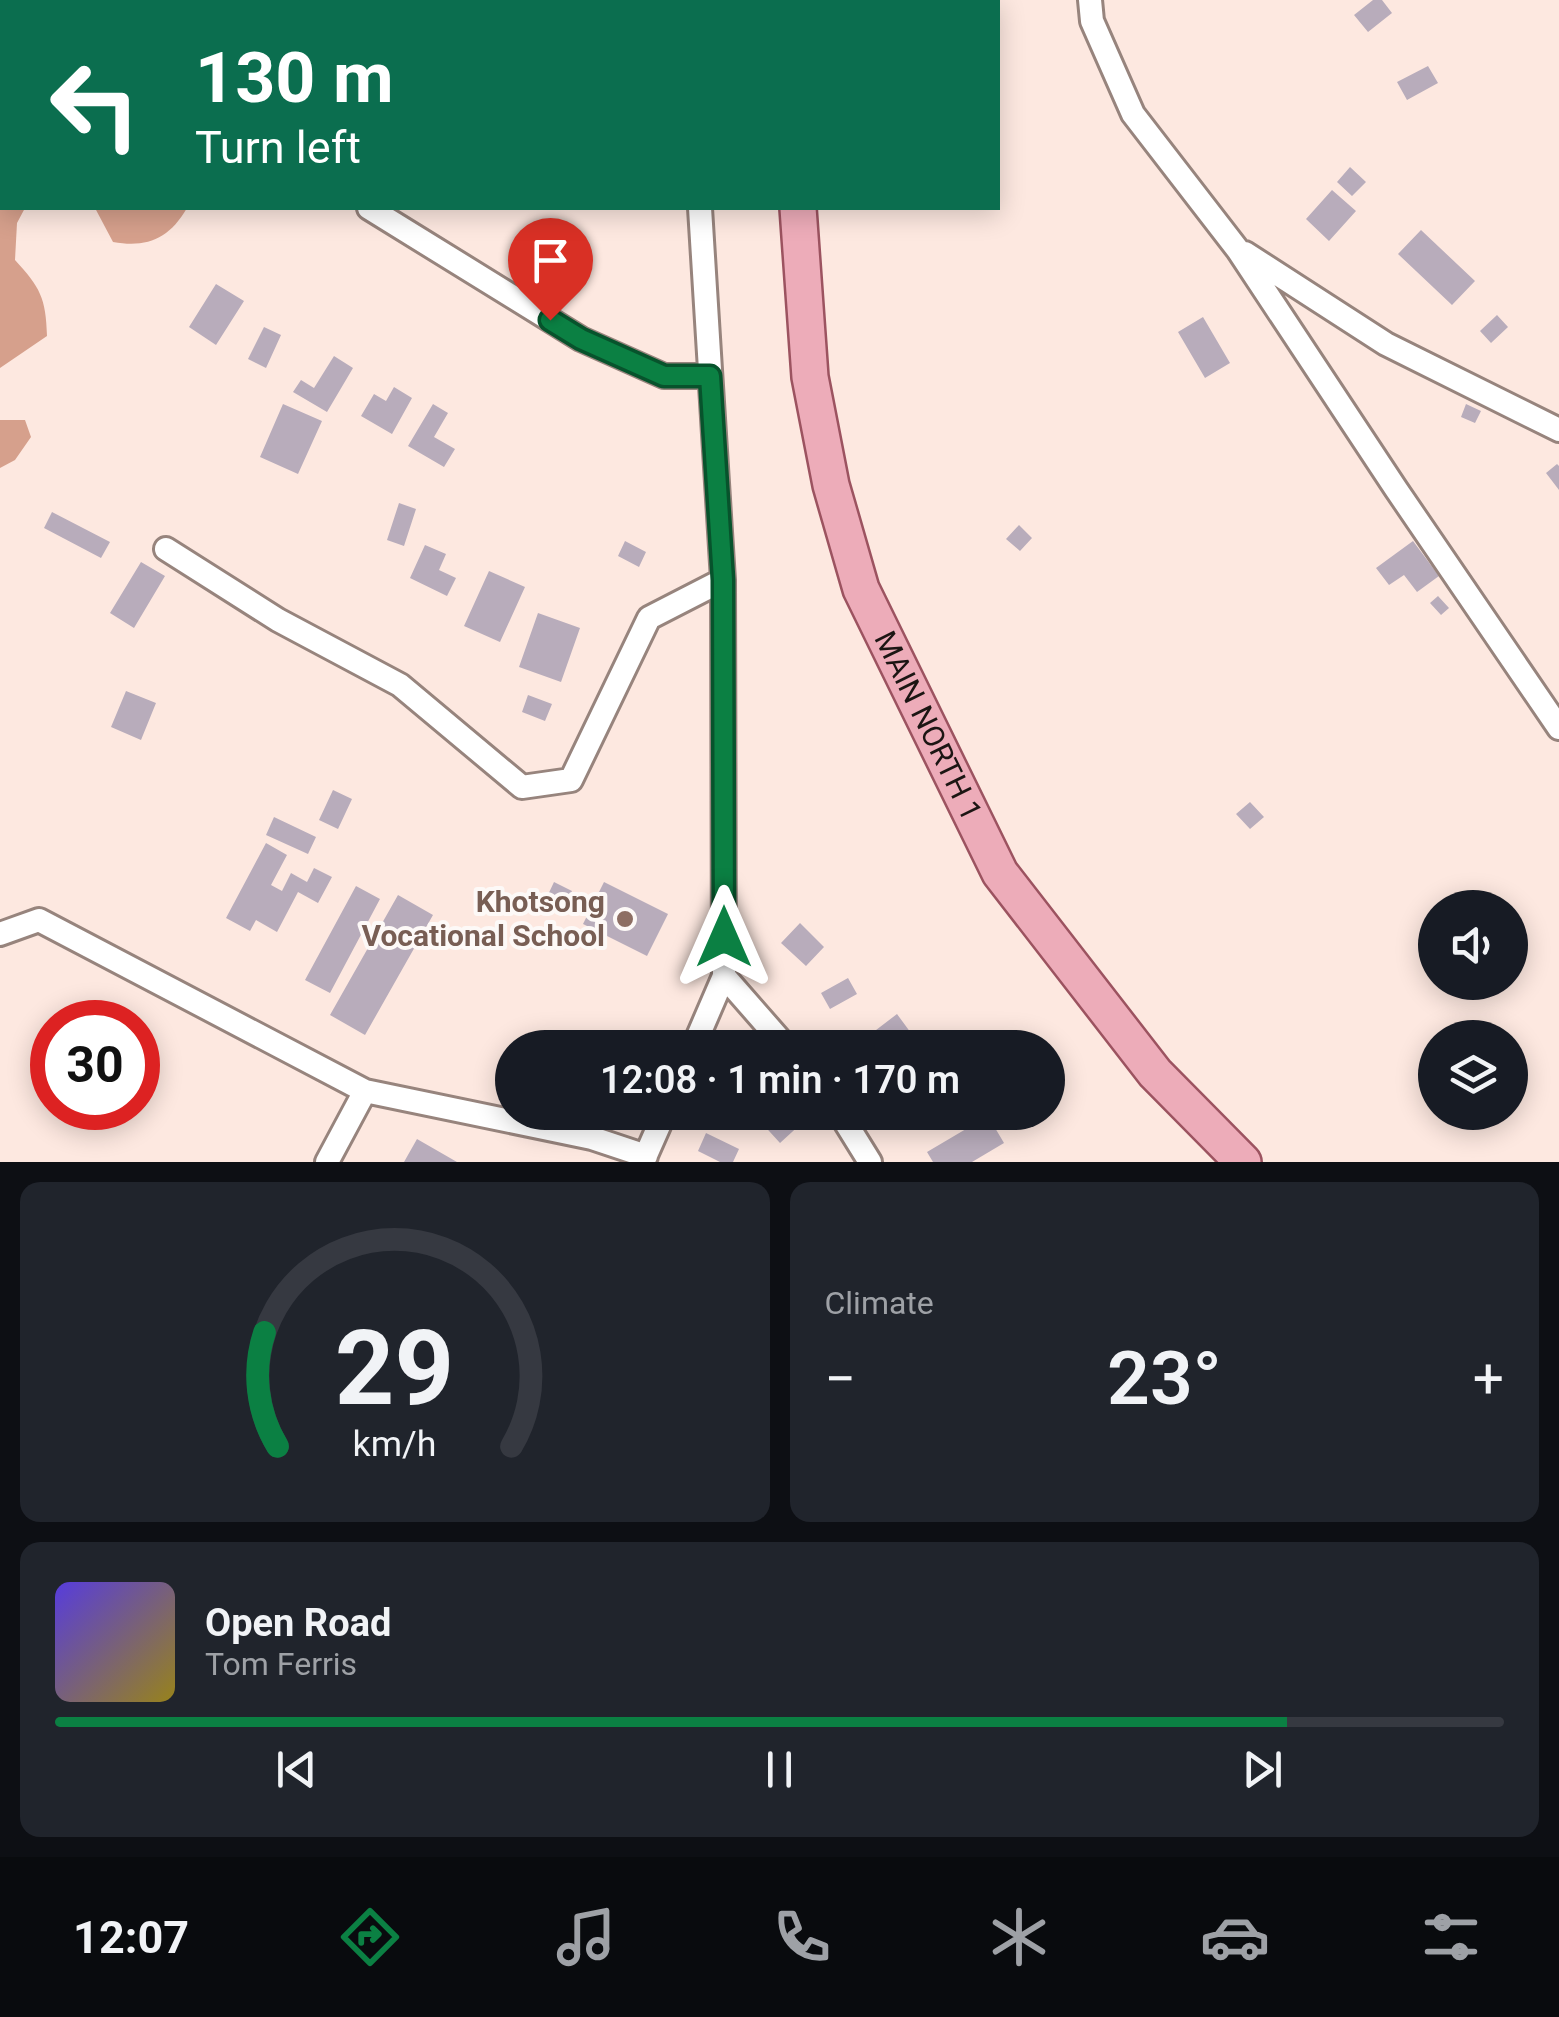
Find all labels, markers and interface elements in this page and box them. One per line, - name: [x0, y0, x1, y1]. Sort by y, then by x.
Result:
- text: 130 m: [195, 37, 394, 119]
- icon: left: [30, 40, 160, 170]
- text: Turn left: [195, 121, 361, 174]
- pin: [508, 218, 593, 321]
- icon: arrive: [523, 233, 578, 288]
- street label: MAIN NORTH 1: [867, 625, 989, 826]
- place label: Khotsong Vocational School: [361, 884, 605, 953]
- position arrow: [672, 885, 776, 989]
- map controls: [1418, 890, 1528, 1130]
- button: sound: [1418, 890, 1528, 1000]
- marker: Khotsong Vocational School: [614, 908, 636, 930]
- speed limit sign: 30: [30, 1000, 160, 1130]
- button: layers: [1418, 1020, 1528, 1130]
- text: 12:08 · 1 min · 170 m: [600, 1058, 960, 1102]
- text: Climate: [825, 1284, 934, 1322]
- text: 29: [335, 1308, 454, 1429]
- text: 23°: [1107, 1334, 1222, 1422]
- text: −: [825, 1347, 856, 1411]
- text: +: [1473, 1347, 1504, 1411]
- text: km/h: [353, 1423, 437, 1465]
- text: Open Road: [205, 1601, 391, 1645]
- text: Tom Ferris: [205, 1645, 357, 1683]
- icon: previous: [269, 1742, 324, 1797]
- icon: pause: [752, 1742, 807, 1797]
- icon: next: [1235, 1742, 1290, 1797]
- icon: directions: [335, 1902, 405, 1972]
- icon: music: [551, 1902, 621, 1972]
- icon: phone: [767, 1902, 837, 1972]
- icon: climate: [984, 1902, 1054, 1972]
- icon: car: [1200, 1902, 1270, 1972]
- icon: filters: [1416, 1902, 1486, 1972]
- text: 12:07: [73, 1911, 189, 1964]

